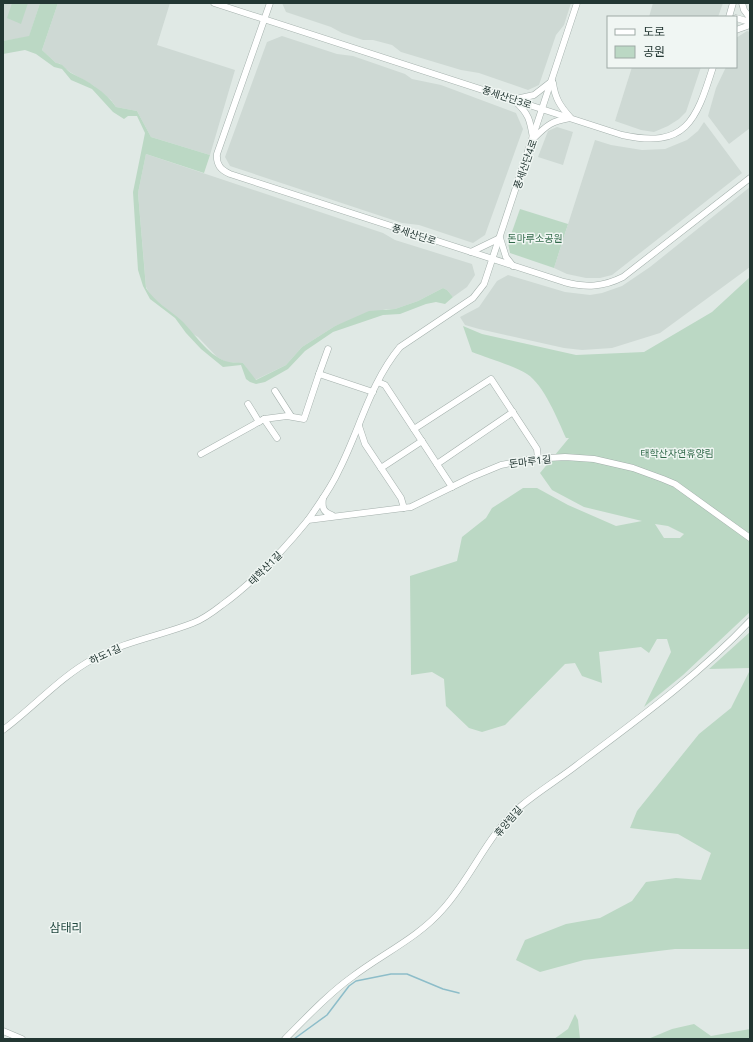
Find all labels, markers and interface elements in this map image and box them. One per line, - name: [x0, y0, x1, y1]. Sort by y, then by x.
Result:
- legend: [607, 16, 737, 68]
- text: 도로: [643, 23, 665, 40]
- text: 공원: [643, 43, 665, 60]
- street label: 풍세산단3로: [480, 82, 534, 112]
- street label: 풍세산단4로: [510, 137, 540, 191]
- street label: 풍세산단로: [390, 220, 438, 248]
- park label: 돈마루소공원: [507, 231, 563, 245]
- park label: 태학산자연휴양림: [640, 446, 714, 460]
- street label: 돈마루1길: [508, 451, 552, 471]
- street label: 태학산1길: [245, 548, 285, 588]
- street label: 하도1길: [87, 641, 123, 667]
- street label: 휴양림길: [491, 803, 525, 839]
- district label: 삼태리: [49, 919, 83, 936]

